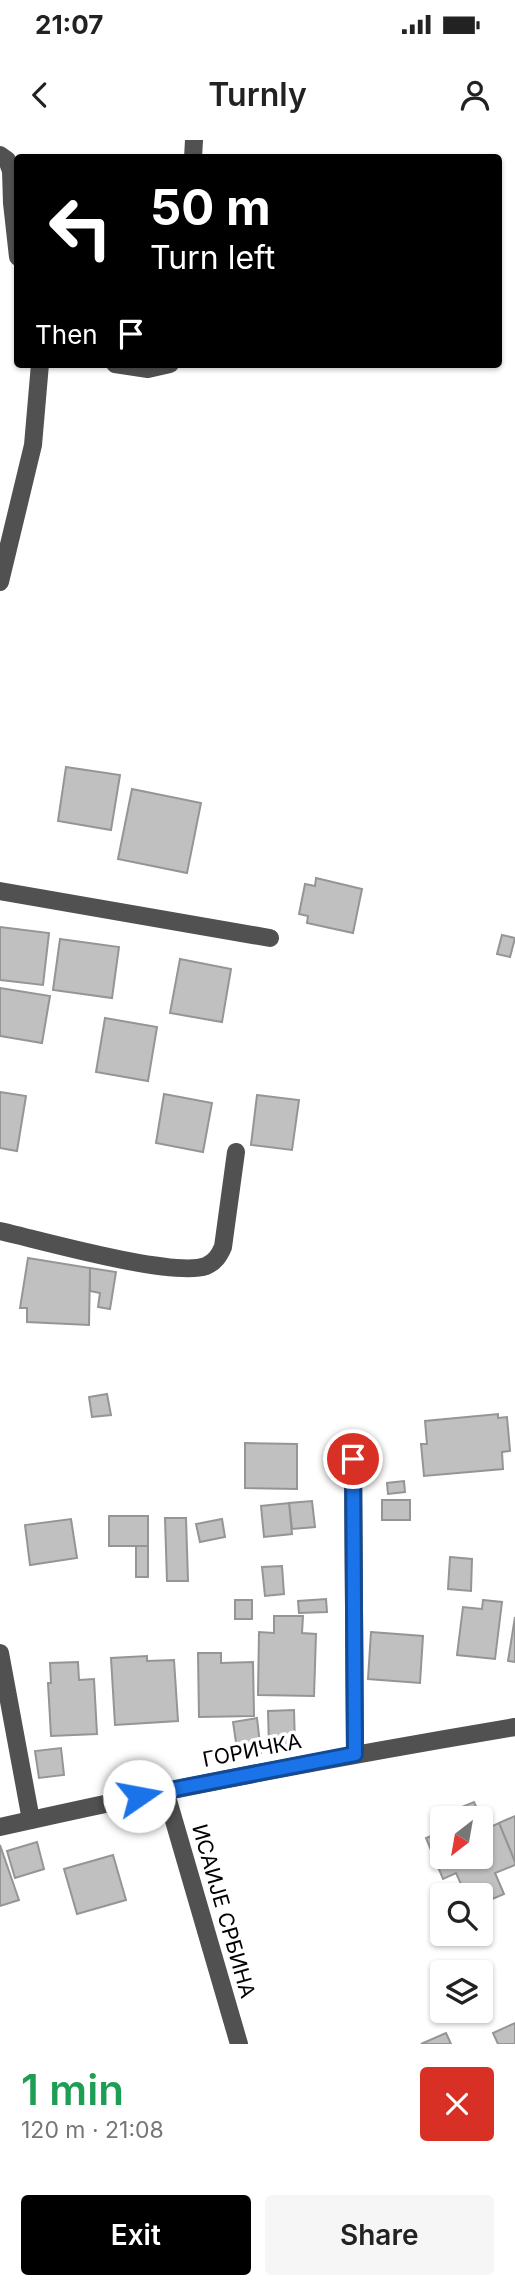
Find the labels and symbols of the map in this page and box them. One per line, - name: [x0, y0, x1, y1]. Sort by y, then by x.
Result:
- pin: [323, 1429, 383, 1489]
- street label: ГОРИЧКА: [200, 1728, 304, 1772]
- position arrow: [102, 1759, 176, 1833]
- north arrow: [430, 1806, 494, 1869]
- street label: ИСАИЈЕ СРБИНА: [187, 1821, 261, 2001]

